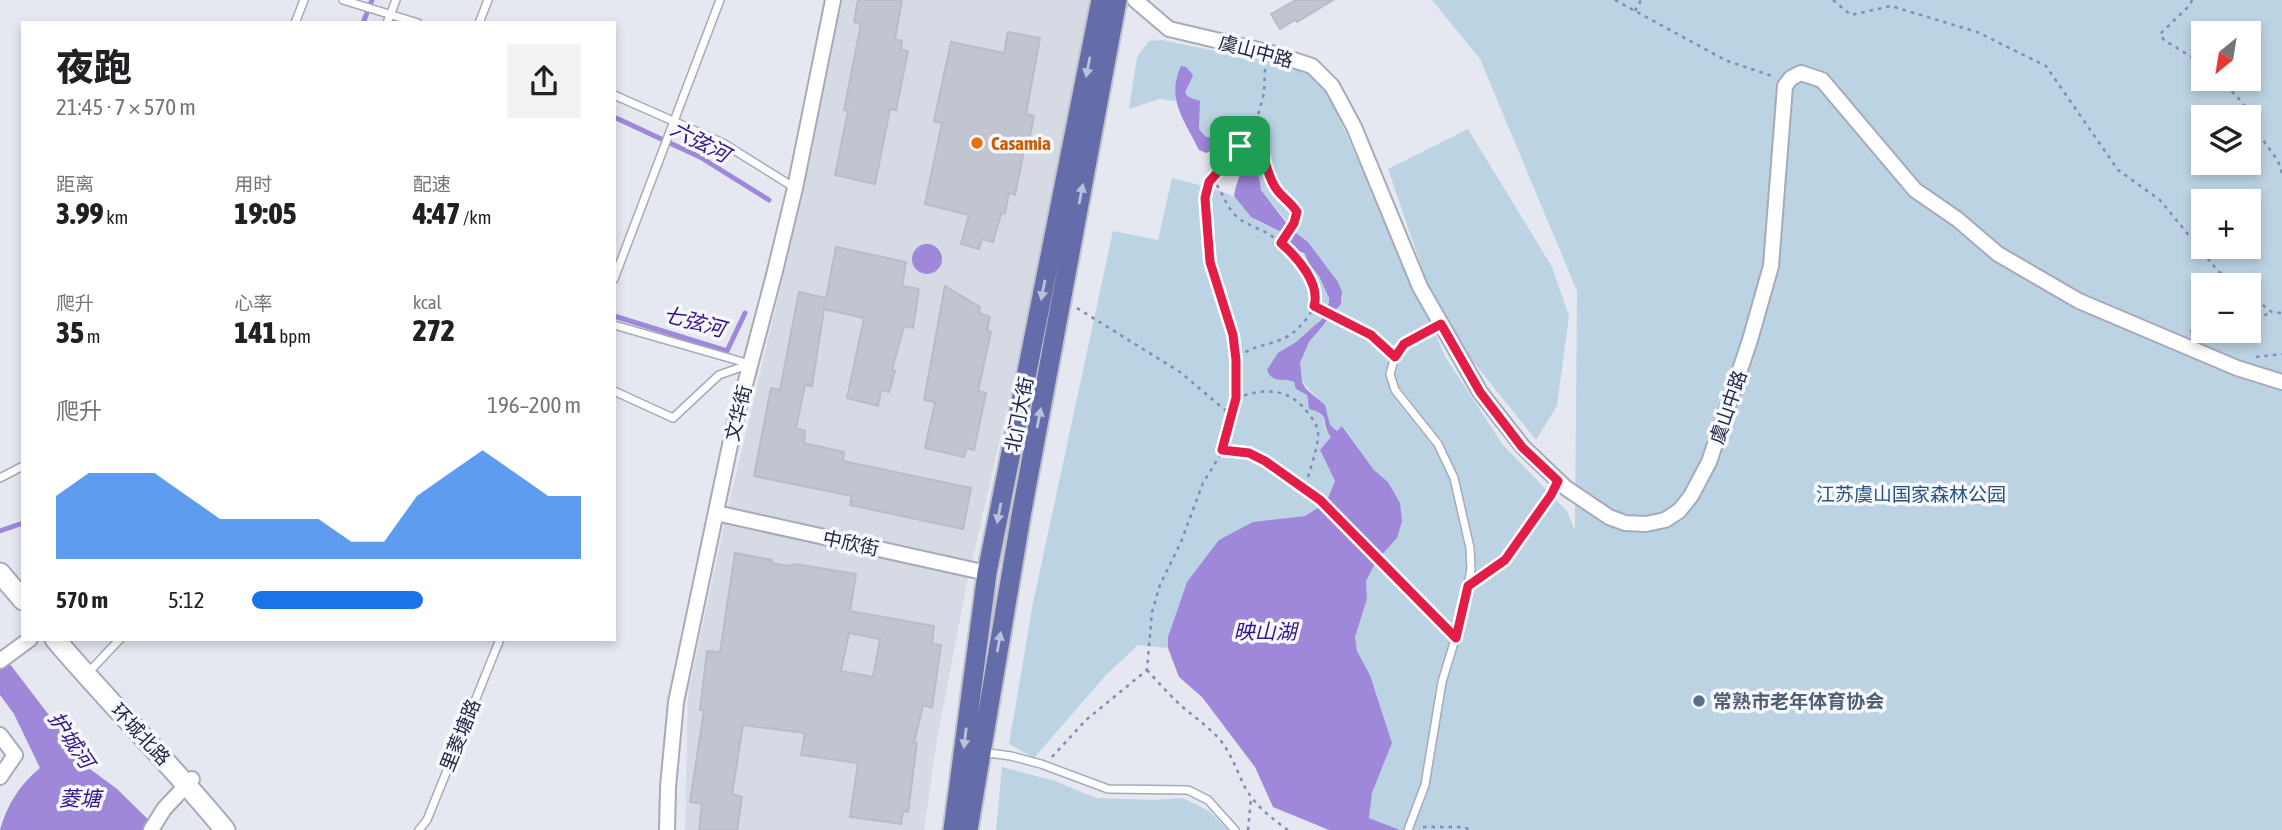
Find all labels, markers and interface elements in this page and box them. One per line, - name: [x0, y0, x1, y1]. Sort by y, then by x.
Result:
- north arrow: [2191, 21, 2261, 91]
- map controls: [2191, 21, 2261, 343]
- street label: 虞山中路: [1216, 31, 1296, 71]
- button: share: [507, 44, 581, 118]
- text: 夜跑: [56, 46, 132, 89]
- one-way arrow: [1082, 56, 1093, 78]
- text: 21:45 · 7 × 570 m: [56, 94, 196, 120]
- button: layers: [2191, 105, 2261, 175]
- water label: 六弦河: [667, 116, 737, 168]
- pin: [1210, 116, 1270, 176]
- icon: arrive: [1221, 127, 1259, 165]
- place label: Casamia: [991, 132, 1051, 154]
- marker: Casamia: [969, 135, 985, 151]
- text: 距离: [56, 173, 94, 195]
- text: 用时: [234, 173, 272, 195]
- text: 配速: [413, 173, 451, 195]
- one-way arrow: [1076, 183, 1087, 205]
- button: +: [2191, 189, 2261, 259]
- text: 3.99: [56, 196, 104, 230]
- text: 19:05: [234, 196, 297, 230]
- text: 4:47: [413, 196, 460, 230]
- text: km: [104, 206, 128, 228]
- text: /km: [460, 206, 491, 228]
- button: −: [2191, 273, 2261, 343]
- one-way arrow: [1038, 279, 1049, 301]
- text: kcal: [413, 291, 442, 313]
- text: 爬升: [56, 292, 94, 314]
- text: 心率: [234, 292, 272, 314]
- water label: 七弦河: [661, 301, 732, 342]
- text: 272: [413, 313, 455, 347]
- text: 35: [56, 315, 84, 349]
- text: 141: [234, 315, 277, 349]
- text: m: [84, 325, 101, 347]
- text: bpm: [277, 325, 311, 347]
- street label: 虞山中路: [1705, 367, 1751, 447]
- street label: 北门大街: [1001, 375, 1037, 453]
- street label: 文华街: [720, 383, 756, 443]
- text: 196–200 m: [487, 392, 581, 418]
- text: 爬升: [56, 398, 102, 424]
- one-way arrow: [1034, 407, 1045, 429]
- park label: 江苏虞山国家森林公园: [1816, 483, 2006, 505]
- one-way arrow: [993, 502, 1004, 524]
- street label: 中欣街: [821, 526, 881, 560]
- text: 570 m: [56, 587, 108, 613]
- text: 5:12: [168, 587, 205, 613]
- water label: 映山湖: [1234, 619, 1299, 643]
- one-way arrow: [994, 631, 1005, 653]
- place label: 常熟市老年体育协会: [1713, 690, 1884, 712]
- marker: 常熟市老年体育协会: [1691, 693, 1707, 709]
- street label: 里菱塘路: [436, 696, 484, 774]
- street label: 环城北路: [107, 699, 175, 769]
- water label: 护城河: [44, 707, 102, 776]
- one-way arrow: [960, 727, 971, 749]
- water label: 菱塘: [59, 786, 104, 810]

